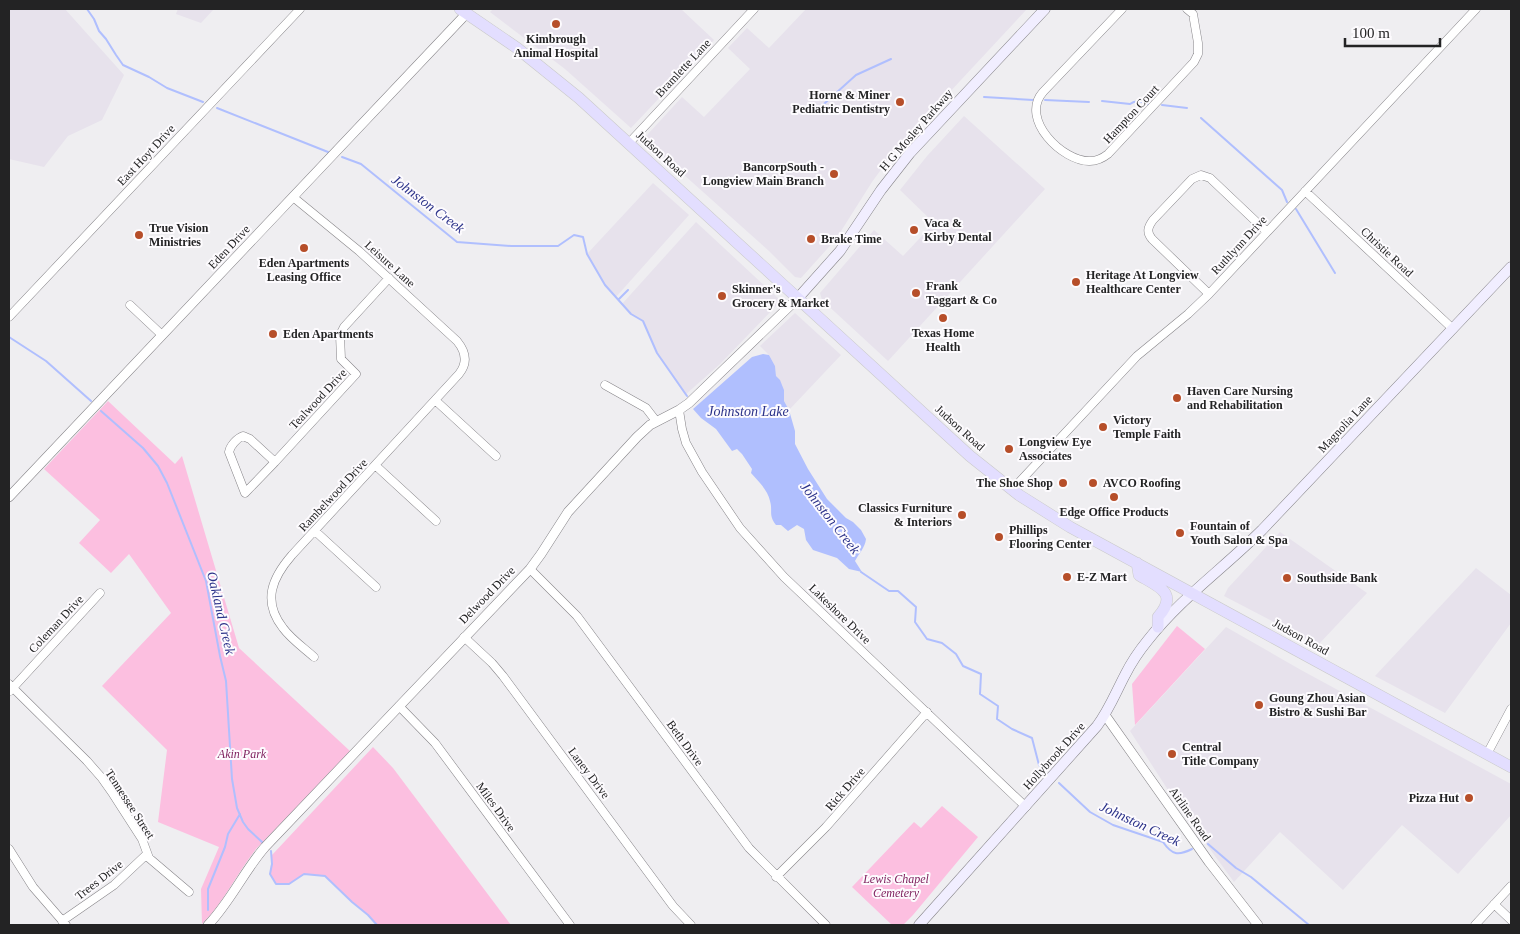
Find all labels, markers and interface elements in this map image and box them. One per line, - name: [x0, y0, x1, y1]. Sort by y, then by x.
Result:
- scale bar: [1345, 15, 1440, 47]
- marker: Kimbrough Animal Hospital: [550, 18, 562, 30]
- text: 100 m: [1352, 25, 1390, 41]
- place label: Kimbrough Animal Hospital: [514, 32, 599, 60]
- street label: Bramlette Lane: [653, 36, 713, 100]
- street label: Hampton Court: [1100, 81, 1162, 146]
- street label: H G Mosley Parkway: [876, 86, 956, 174]
- place label: Horne & Miner Pediatric Dentistry: [792, 88, 891, 116]
- marker: Horne & Miner Pediatric Dentistry: [894, 96, 906, 108]
- street label: East Hoyt Drive: [114, 122, 178, 188]
- street label: Judson Road: [633, 128, 689, 180]
- place label: BancorpSouth - Longview Main Branch: [703, 160, 824, 188]
- marker: BancorpSouth - Longview Main Branch: [828, 168, 840, 180]
- water label: Johnston Creek: [389, 172, 468, 237]
- street label: Ruthlynn Drive: [1208, 213, 1270, 277]
- place label: Vaca & Kirby Dental: [924, 216, 992, 244]
- place label: True Vision Ministries: [149, 221, 209, 249]
- street label: Eden Drive: [205, 222, 253, 272]
- marker: Vaca & Kirby Dental: [908, 224, 920, 236]
- street label: Christie Road: [1358, 224, 1416, 280]
- marker: True Vision Ministries: [133, 229, 145, 241]
- place label: Brake Time: [821, 232, 882, 246]
- marker: Brake Time: [805, 233, 817, 245]
- street label: Leisure Lane: [362, 238, 418, 290]
- marker: Eden Apartments Leasing Office: [298, 242, 310, 254]
- place label: Eden Apartments Leasing Office: [259, 256, 349, 284]
- place label: Heritage At Longview Healthcare Center: [1086, 268, 1199, 296]
- marker: Heritage At Longview Healthcare Center: [1070, 276, 1082, 288]
- place label: Frank Taggart & Co: [926, 279, 997, 307]
- place label: Skinner's Grocery & Market: [732, 282, 829, 310]
- marker: Frank Taggart & Co: [910, 287, 922, 299]
- marker: Skinner's Grocery & Market: [716, 290, 728, 302]
- marker: Texas Home Health: [937, 312, 949, 324]
- place label: Texas Home Health: [912, 326, 975, 354]
- place label: Eden Apartments: [283, 327, 374, 341]
- marker: Eden Apartments: [267, 328, 279, 340]
- street label: Tealwood Drive: [286, 366, 350, 432]
- place label: Haven Care Nursing and Rehabilitation: [1187, 384, 1293, 412]
- marker: Haven Care Nursing and Rehabilitation: [1171, 392, 1183, 404]
- street label: Magnolia Lane: [1315, 393, 1375, 455]
- street label: Judson Road: [932, 402, 988, 454]
- water label: Johnston Lake: [707, 404, 789, 419]
- place label: Victory Temple Faith: [1113, 413, 1181, 441]
- marker: Victory Temple Faith: [1097, 421, 1109, 433]
- place label: Longview Eye Associates: [1019, 435, 1092, 463]
- marker: Longview Eye Associates: [1003, 443, 1015, 455]
- street label: Rambelwood Drive: [296, 456, 370, 534]
- place label: The Shoe Shop: [976, 476, 1053, 490]
- place label: AVCO Roofing: [1103, 476, 1180, 490]
- marker: The Shoe Shop: [1057, 477, 1069, 489]
- marker: AVCO Roofing: [1087, 477, 1099, 489]
- water label: Johnston Creek: [797, 479, 863, 557]
- marker: Edge Office Products: [1108, 491, 1120, 503]
- place label: Classics Furniture & Interiors: [858, 501, 953, 529]
- place label: Edge Office Products: [1059, 505, 1169, 519]
- marker: Classics Furniture & Interiors: [956, 509, 968, 521]
- place label: Fountain of Youth Salon & Spa: [1190, 519, 1288, 547]
- place label: Phillips Flooring Center: [1009, 523, 1092, 551]
- marker: Fountain of Youth Salon & Spa: [1174, 527, 1186, 539]
- marker: Phillips Flooring Center: [993, 531, 1005, 543]
- street label: Delwood Drive: [456, 563, 518, 627]
- water label: Oakland Creek: [204, 570, 238, 657]
- place label: E-Z Mart: [1077, 570, 1127, 584]
- marker: E-Z Mart: [1061, 571, 1073, 583]
- place label: Southside Bank: [1297, 571, 1378, 585]
- marker: Southside Bank: [1281, 572, 1293, 584]
- street label: Lakeshore Drive: [806, 581, 874, 647]
- street label: Coleman Drive: [26, 592, 86, 656]
- street label: Judson Road: [1271, 616, 1331, 658]
- place label: Goung Zhou Asian Bistro & Sushi Bar: [1269, 691, 1367, 719]
- marker: Goung Zhou Asian Bistro & Sushi Bar: [1253, 699, 1265, 711]
- street label: Beth Drive: [664, 717, 706, 769]
- street label: Hollybrook Drive: [1020, 719, 1088, 793]
- place label: Central Title Company: [1182, 740, 1259, 768]
- street label: Laney Drive: [565, 745, 613, 801]
- park label: Akin Park: [217, 747, 267, 761]
- marker: Central Title Company: [1166, 748, 1178, 760]
- street label: Rick Drive: [822, 764, 868, 814]
- street label: Tennessee Street: [102, 767, 158, 842]
- street label: Miles Drive: [473, 780, 519, 834]
- street label: Airline Road: [1166, 784, 1214, 844]
- place label: Pizza Hut: [1409, 791, 1459, 805]
- marker: Pizza Hut: [1463, 792, 1475, 804]
- water label: Johnston Creek: [1097, 799, 1183, 850]
- street label: Trees Drive: [72, 857, 126, 903]
- park label: Lewis Chapel Cemetery: [862, 872, 930, 900]

